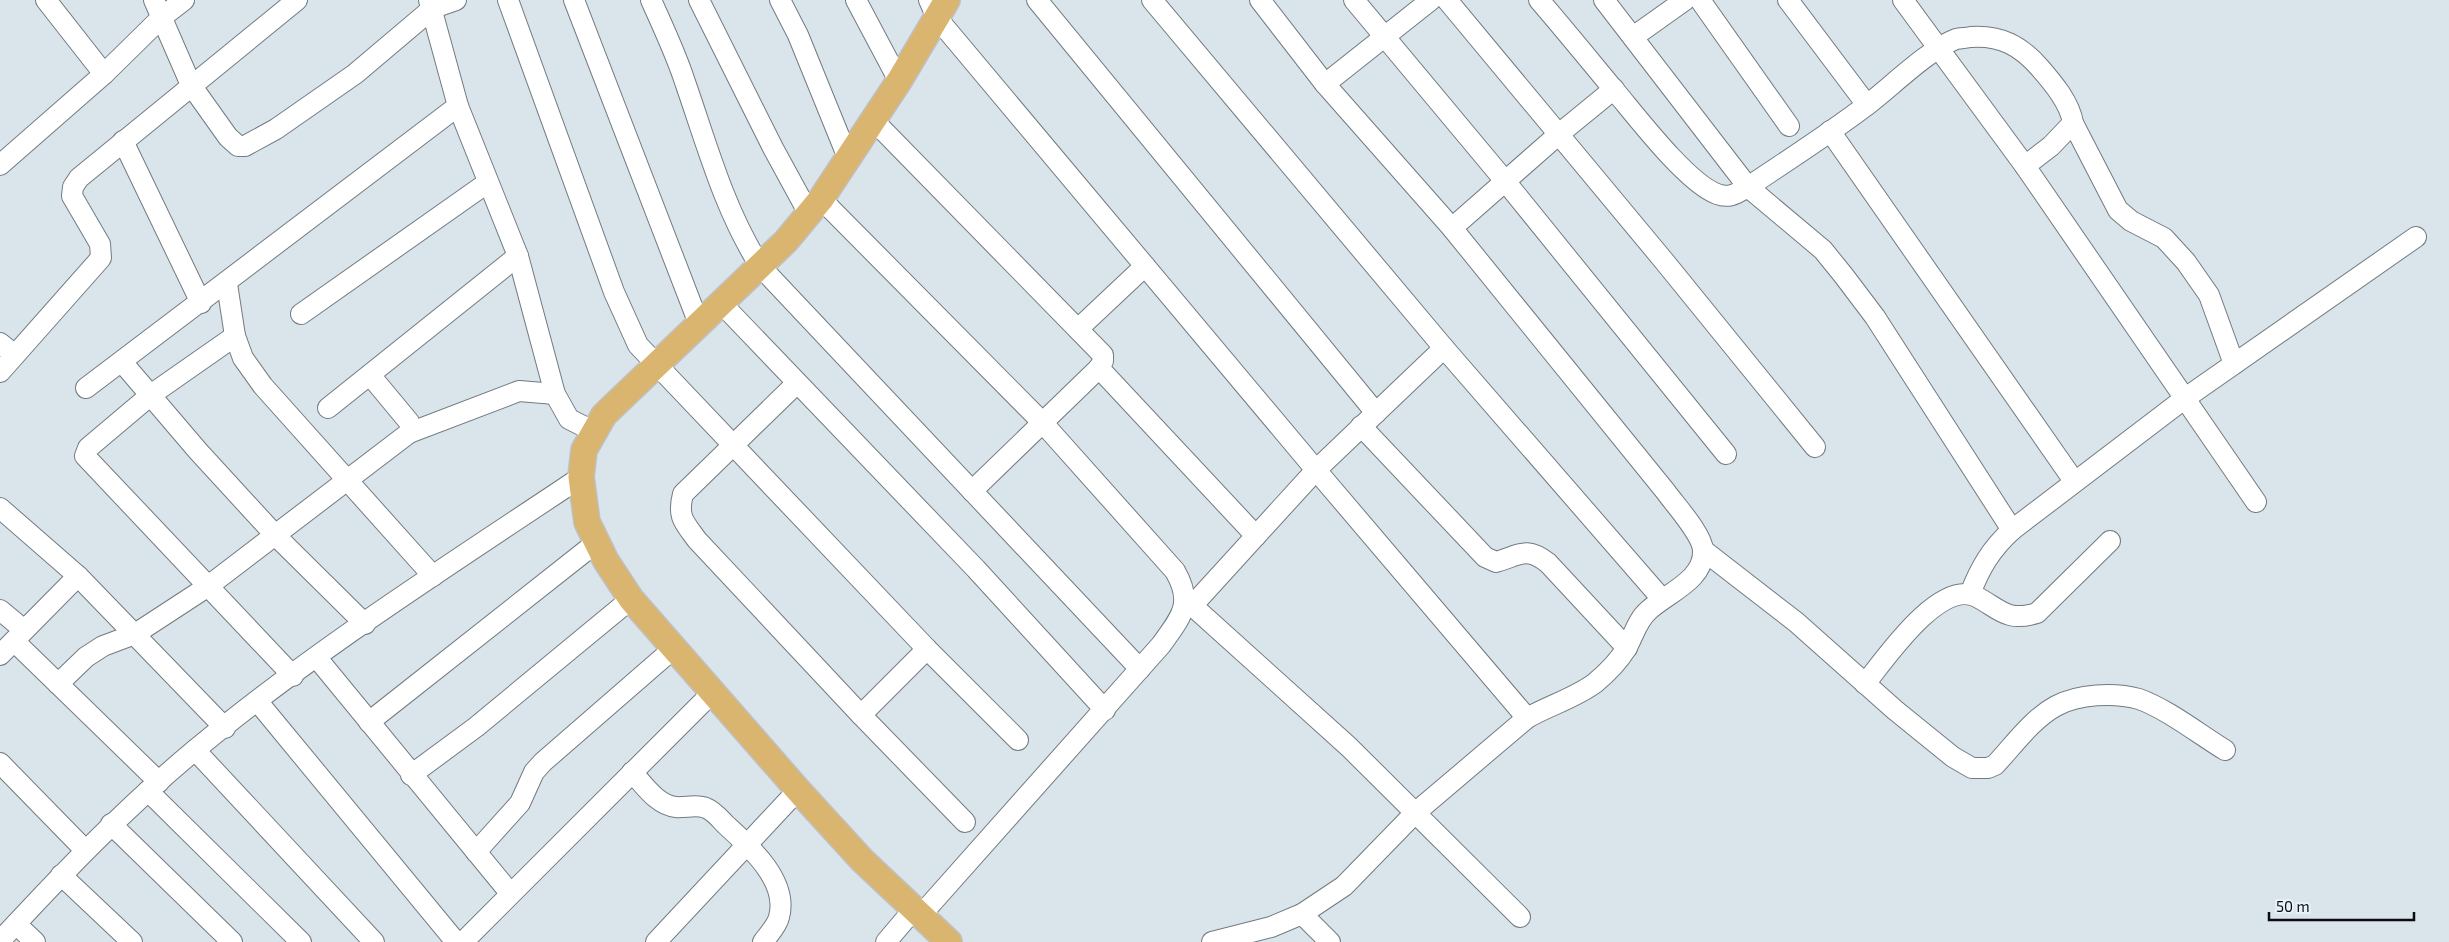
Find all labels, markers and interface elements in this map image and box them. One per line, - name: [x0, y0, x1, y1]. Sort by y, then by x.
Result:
- scale bar: [2269, 890, 2414, 922]
- text: 50 m: [2276, 897, 2310, 915]

